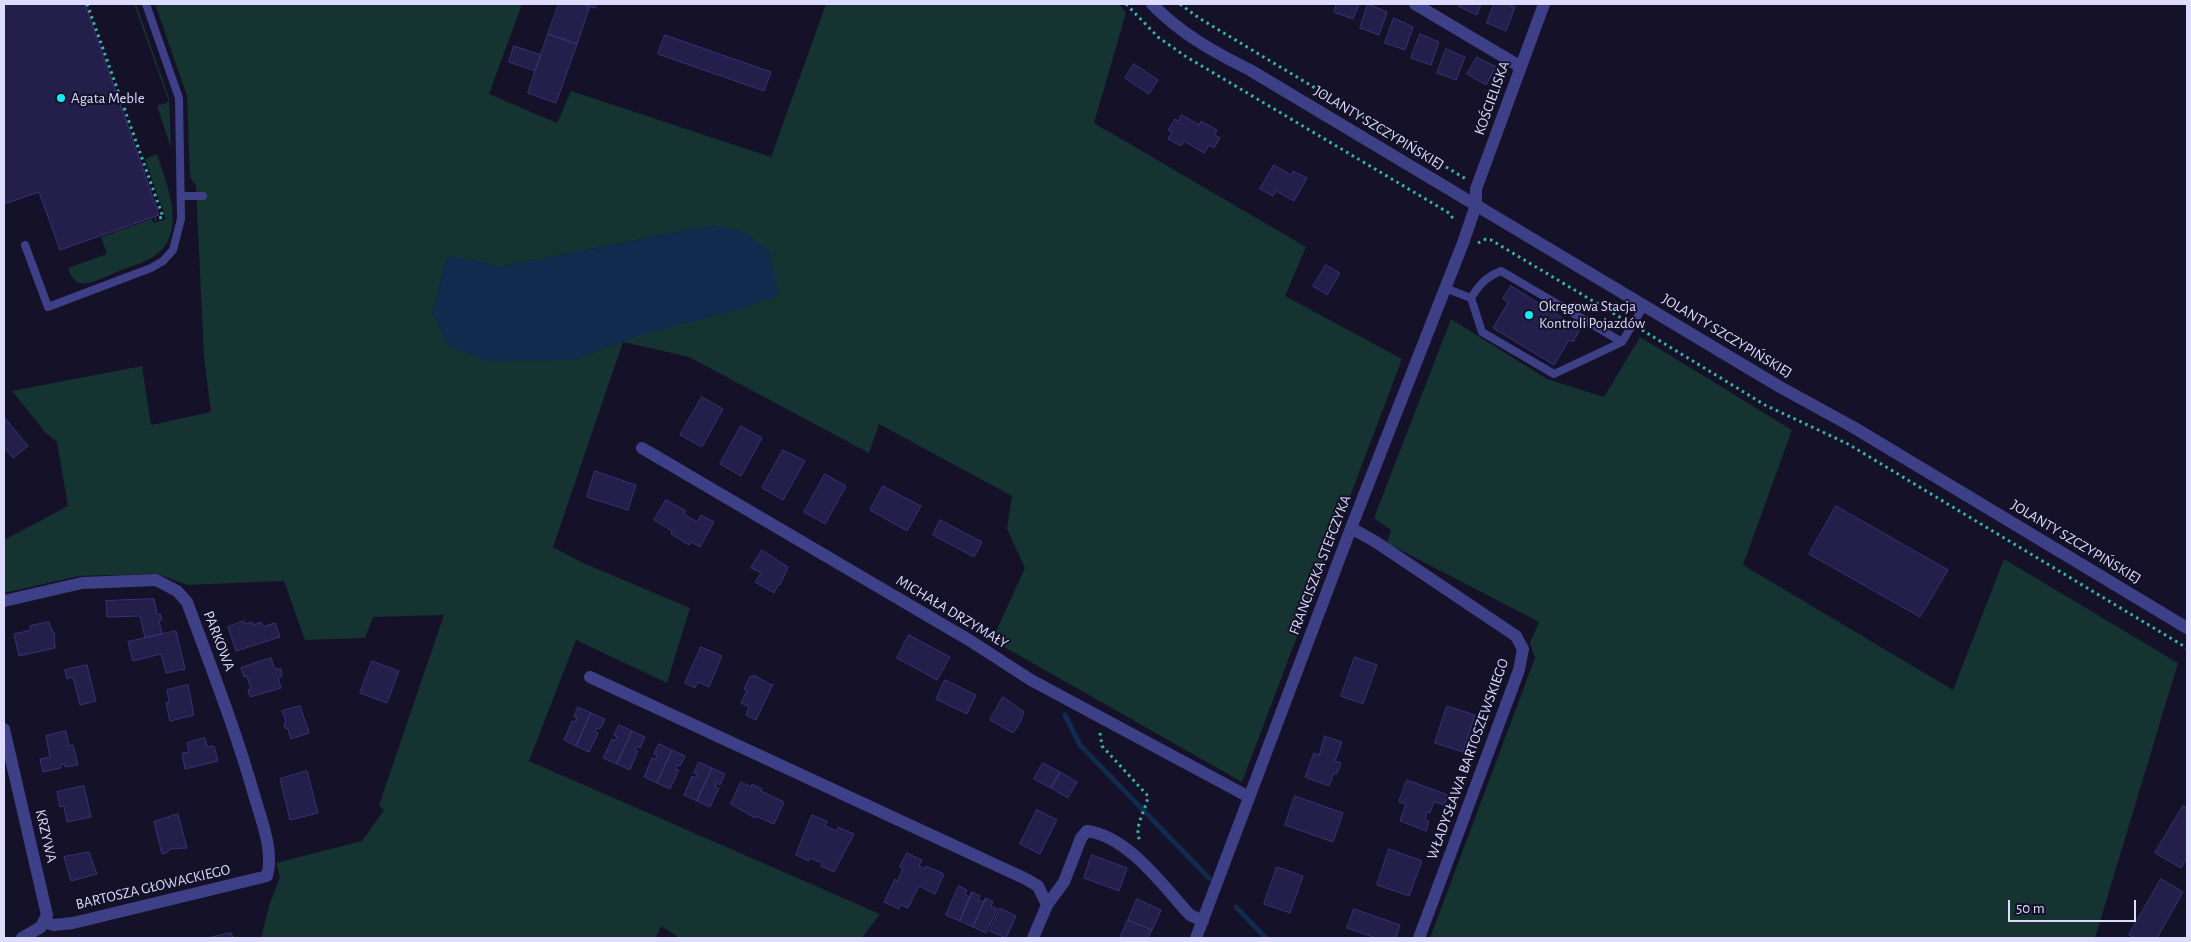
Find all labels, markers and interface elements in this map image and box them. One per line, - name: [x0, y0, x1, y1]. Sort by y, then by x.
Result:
- street label: KOŚCIELISKA: [1470, 58, 1514, 138]
- street label: JOLANTY SZCZYPIŃSKIEJ: [1311, 82, 1447, 174]
- place label: Agata Meble: [71, 89, 145, 107]
- marker: Agata Meble: [55, 92, 67, 104]
- street label: JOLANTY SZCZYPIŃSKIEJ: [1659, 290, 1795, 382]
- place label: Okręgowa Stacja Kontroli Pojazdów: [1539, 297, 1645, 332]
- marker: Okręgowa Stacja Kontroli Pojazdów: [1523, 309, 1535, 321]
- street label: FRANCISZKA STEFCZYKA: [1285, 493, 1355, 637]
- street label: JOLANTY SZCZYPIŃSKIEJ: [2008, 496, 2144, 588]
- street label: MICHAŁA DRZYMAŁY: [893, 571, 1011, 653]
- street label: PARKOWA: [199, 608, 239, 674]
- street label: WŁADYSŁAWA BARTOSZEWSKIEGO: [1423, 656, 1513, 862]
- street label: KRZYWA: [31, 808, 61, 864]
- street label: BARTOSZA GŁOWACKIEGO: [74, 860, 232, 914]
- scale bar: [2011, 890, 2138, 922]
- text: 50 m: [2016, 901, 2045, 916]

